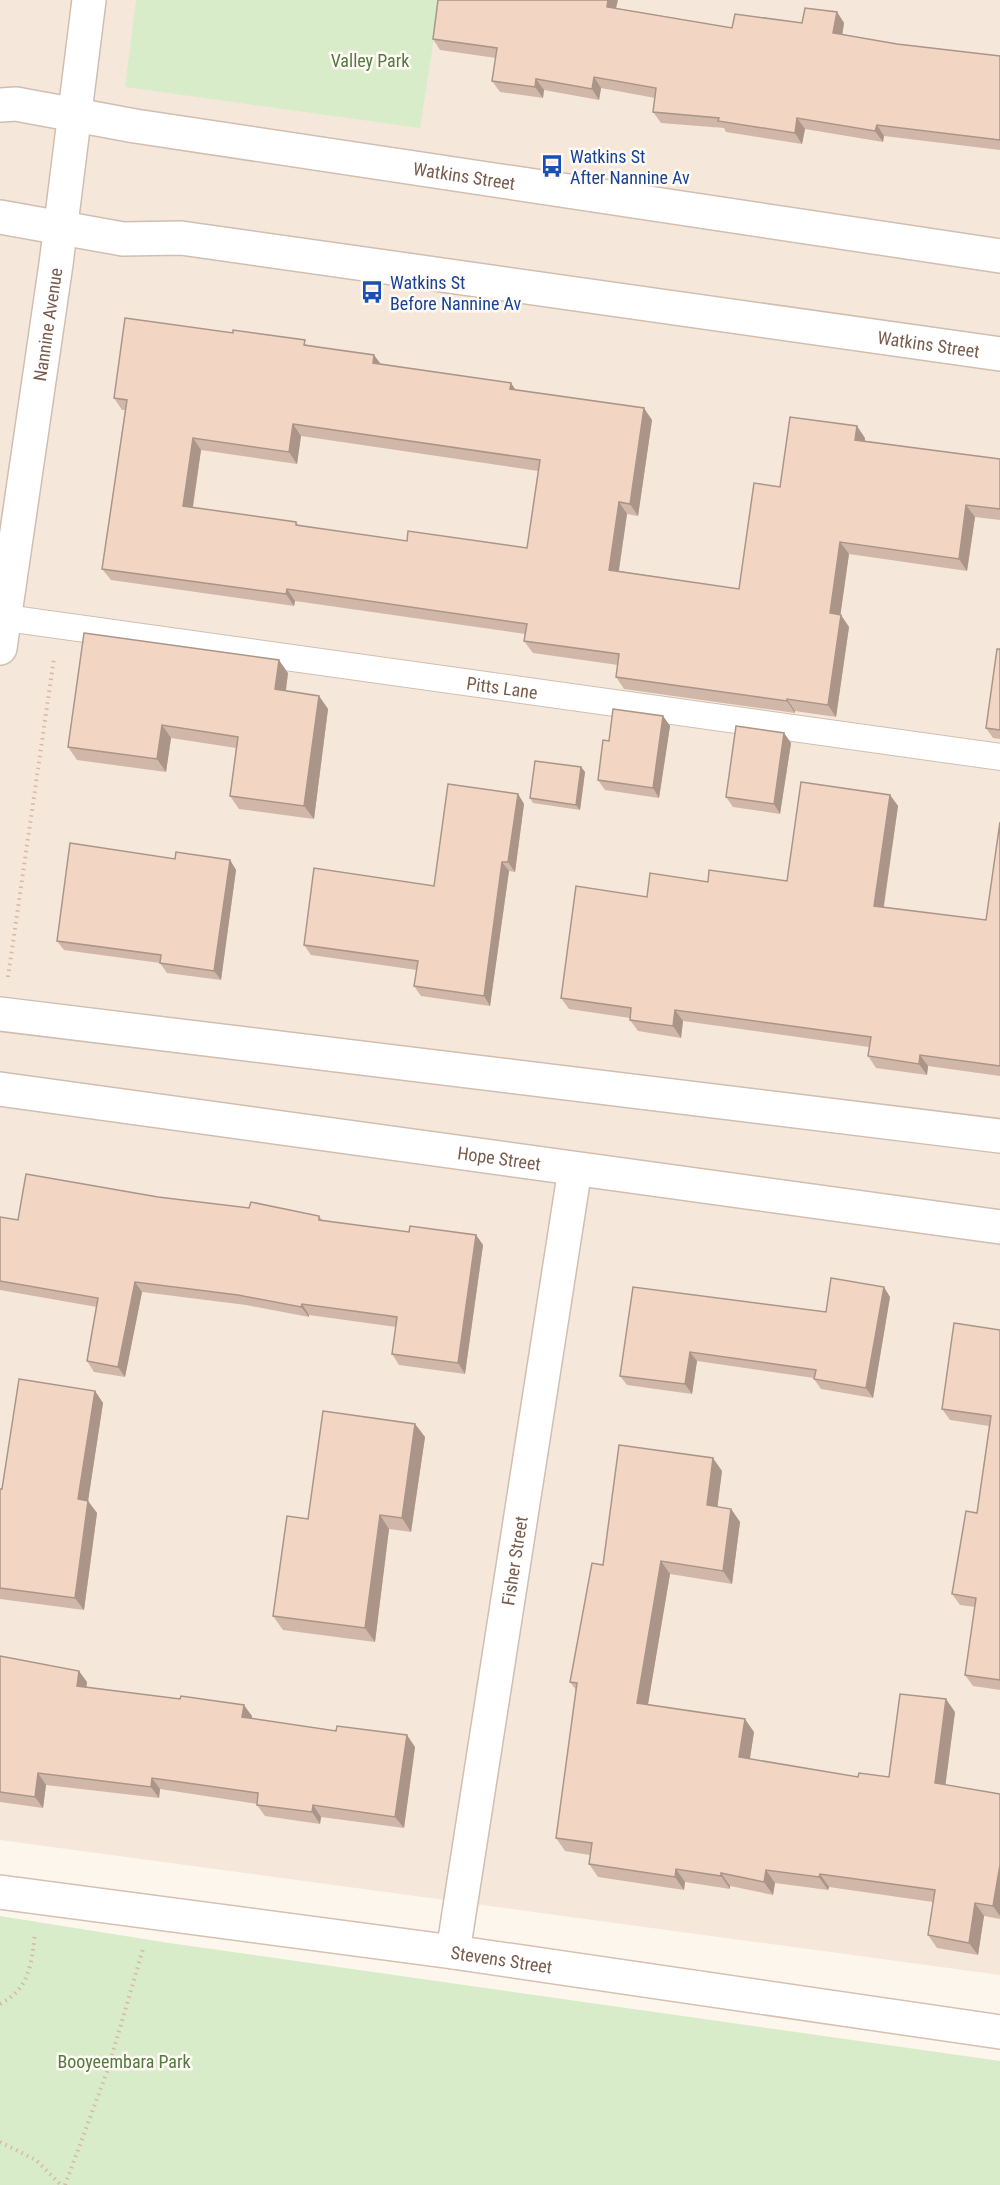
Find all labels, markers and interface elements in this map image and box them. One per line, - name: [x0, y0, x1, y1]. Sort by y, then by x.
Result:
- park label: Valley Park: [331, 50, 409, 71]
- place label: Watkins St After Nannine Av: [570, 146, 690, 188]
- bus stop icon: Watkins St After Nannine Av: [539, 153, 565, 179]
- street label: Watkins Street: [412, 157, 517, 194]
- street label: Nannine Avenue: [29, 266, 66, 383]
- place label: Watkins St Before Nannine Av: [390, 272, 521, 314]
- bus stop icon: Watkins St Before Nannine Av: [359, 279, 385, 305]
- street label: Watkins Street: [876, 326, 981, 361]
- street label: Pitts Lane: [465, 672, 539, 703]
- street label: Hope Street: [456, 1142, 542, 1174]
- street label: Fisher Street: [497, 1515, 531, 1607]
- street label: Stevens Street: [449, 1941, 554, 1977]
- park label: Booyeembara Park: [57, 2051, 191, 2072]

